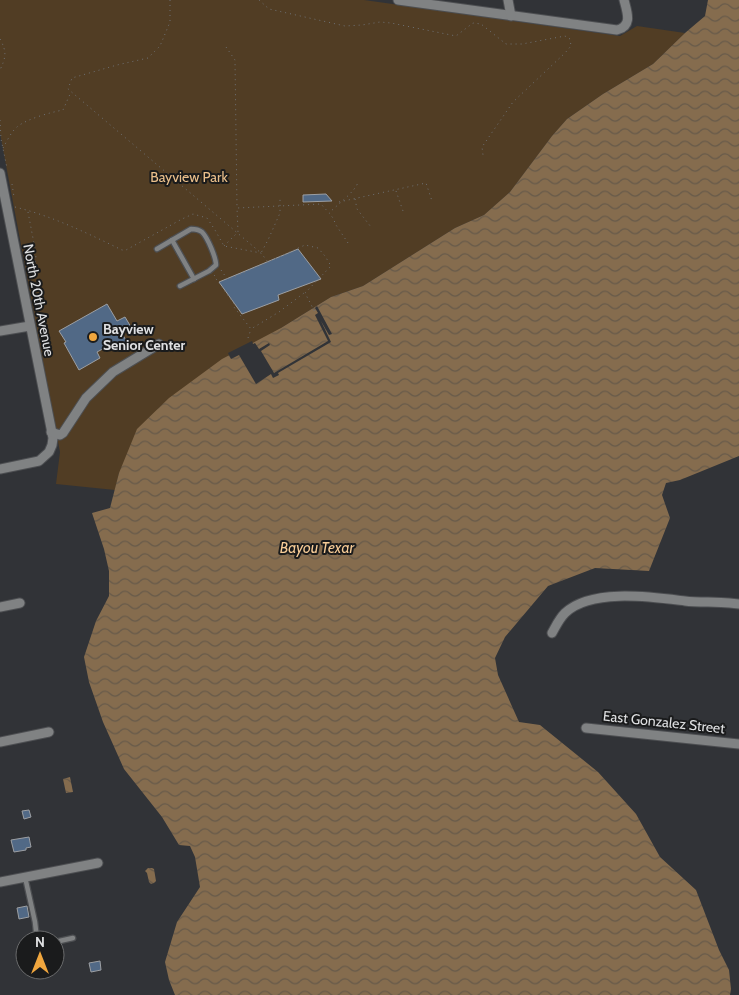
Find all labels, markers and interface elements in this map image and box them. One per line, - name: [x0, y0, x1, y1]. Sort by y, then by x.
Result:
- park label: Bayview Park: [150, 168, 228, 186]
- street label: North 20th Avenue: [19, 242, 59, 358]
- place label: Bayview Senior Center: [103, 320, 185, 354]
- marker: Bayview Senior Center: [87, 331, 99, 343]
- water label: Bayou Texar: [280, 539, 356, 557]
- street label: East Gonzalez Street: [602, 707, 726, 737]
- north arrow: [15, 930, 65, 980]
- text: N: [35, 933, 45, 951]

